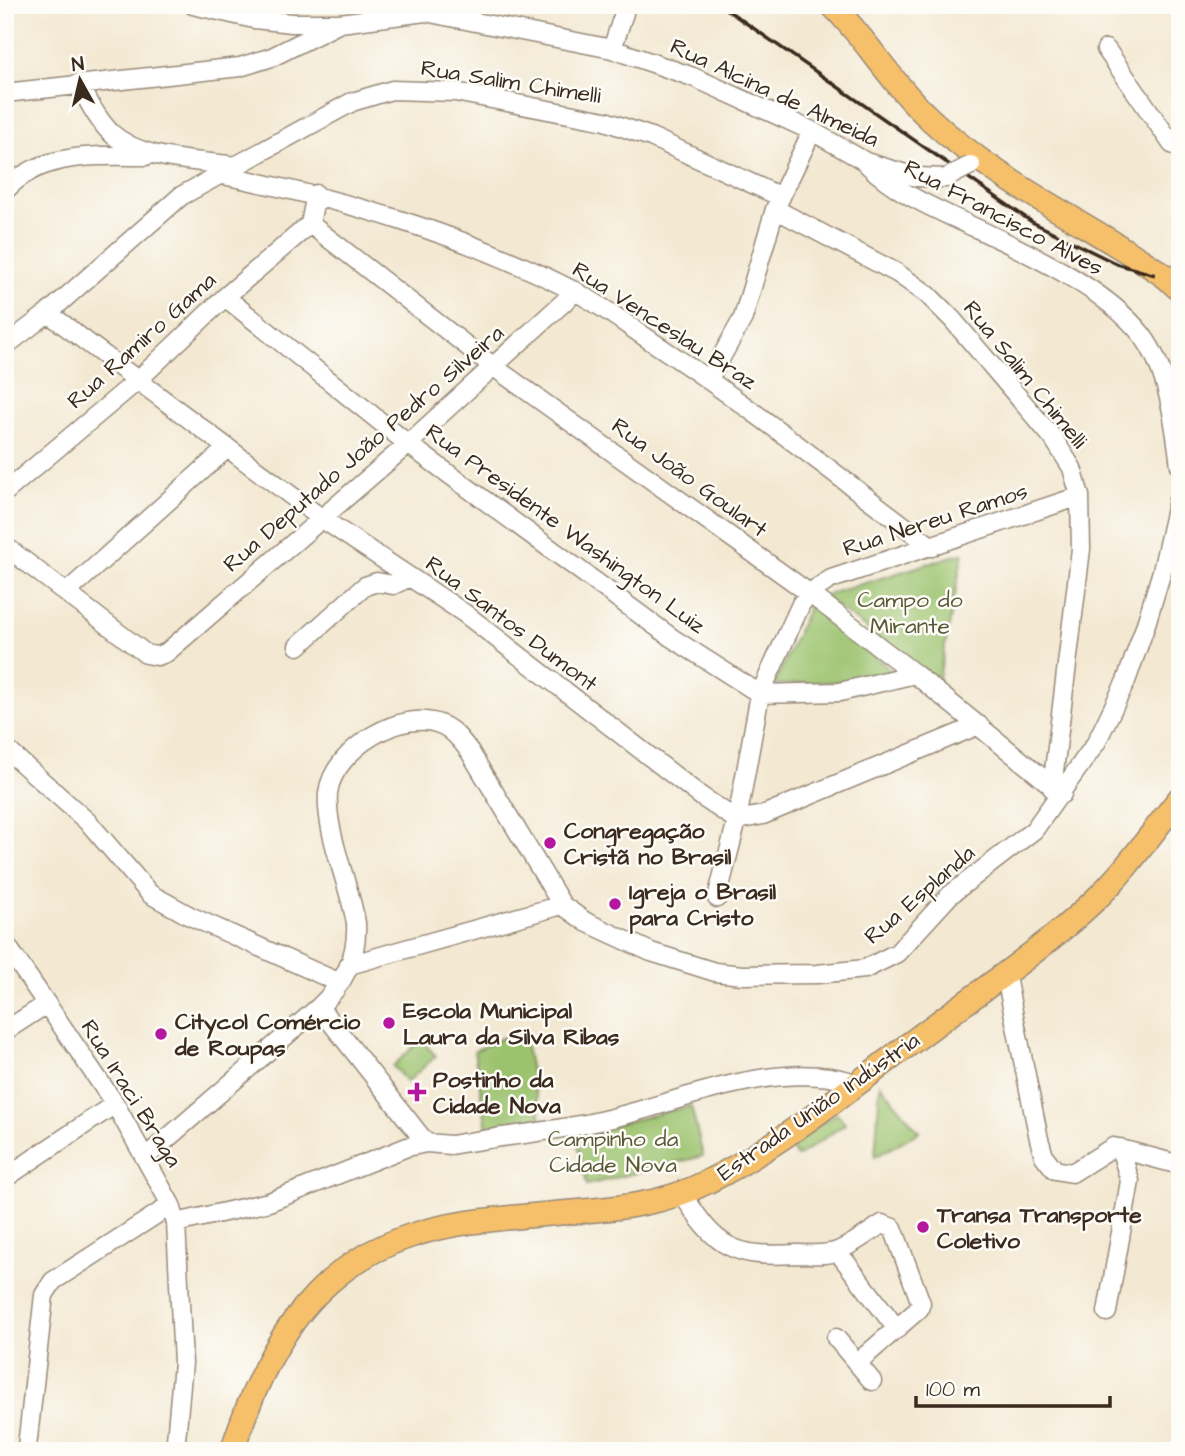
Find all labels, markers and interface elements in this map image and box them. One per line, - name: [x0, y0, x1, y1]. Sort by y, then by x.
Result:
- street label: Rua Alcina de Almeida: [665, 30, 884, 155]
- north arrow: [46, 46, 116, 116]
- text: N: [70, 50, 86, 79]
- street label: Rua Salim Chimelli: [419, 52, 604, 112]
- street label: Rua Francisco Alves: [898, 152, 1109, 284]
- street label: Rua Venceslau Braz: [566, 254, 764, 398]
- street label: Rua Ramiro Gama: [60, 265, 223, 416]
- street label: Rua Salim Chimelli: [956, 294, 1095, 456]
- street label: Rua Deputado João Pedro Silveira: [216, 318, 511, 580]
- street label: Rua João Goulart: [605, 410, 775, 546]
- street label: Rua Presidente Washington Luiz: [418, 416, 712, 643]
- street label: Rua Nereu Ramos: [839, 475, 1032, 565]
- street label: Rua Santos Dumont: [419, 548, 605, 700]
- park label: Campo do Mirante: [857, 584, 963, 642]
- place label: Congregação Cristã no Brasil: [564, 815, 732, 873]
- marker: Congregação Cristã no Brasil: [542, 835, 558, 851]
- street label: Rua Esplanda: [857, 837, 982, 952]
- place label: Igreja o Brasil para Cristo: [629, 876, 776, 934]
- marker: Igreja o Brasil para Cristo: [607, 896, 623, 912]
- place label: Escola Municipal Laura da Silva Ribas: [403, 995, 620, 1053]
- place label: Citycol Comércio de Roupas: [174, 1006, 360, 1064]
- street label: Rua Iraci Braga: [72, 1014, 189, 1174]
- marker: Escola Municipal Laura da Silva Ribas: [381, 1015, 397, 1031]
- street label: Estrada União Indústria: [711, 1025, 926, 1189]
- marker: Citycol Comércio de Roupas: [153, 1026, 169, 1042]
- place label: Postinho da Cidade Nova: [433, 1064, 561, 1122]
- marker: Postinho da Cidade Nova: [407, 1082, 427, 1102]
- park label: Campinho da Cidade Nova: [548, 1123, 679, 1181]
- place label: Transa Transporte Coletivo: [936, 1199, 1142, 1257]
- marker: Transa Transporte Coletivo: [915, 1219, 931, 1235]
- scale bar: [916, 1365, 1110, 1409]
- text: 100 m: [926, 1375, 981, 1404]

